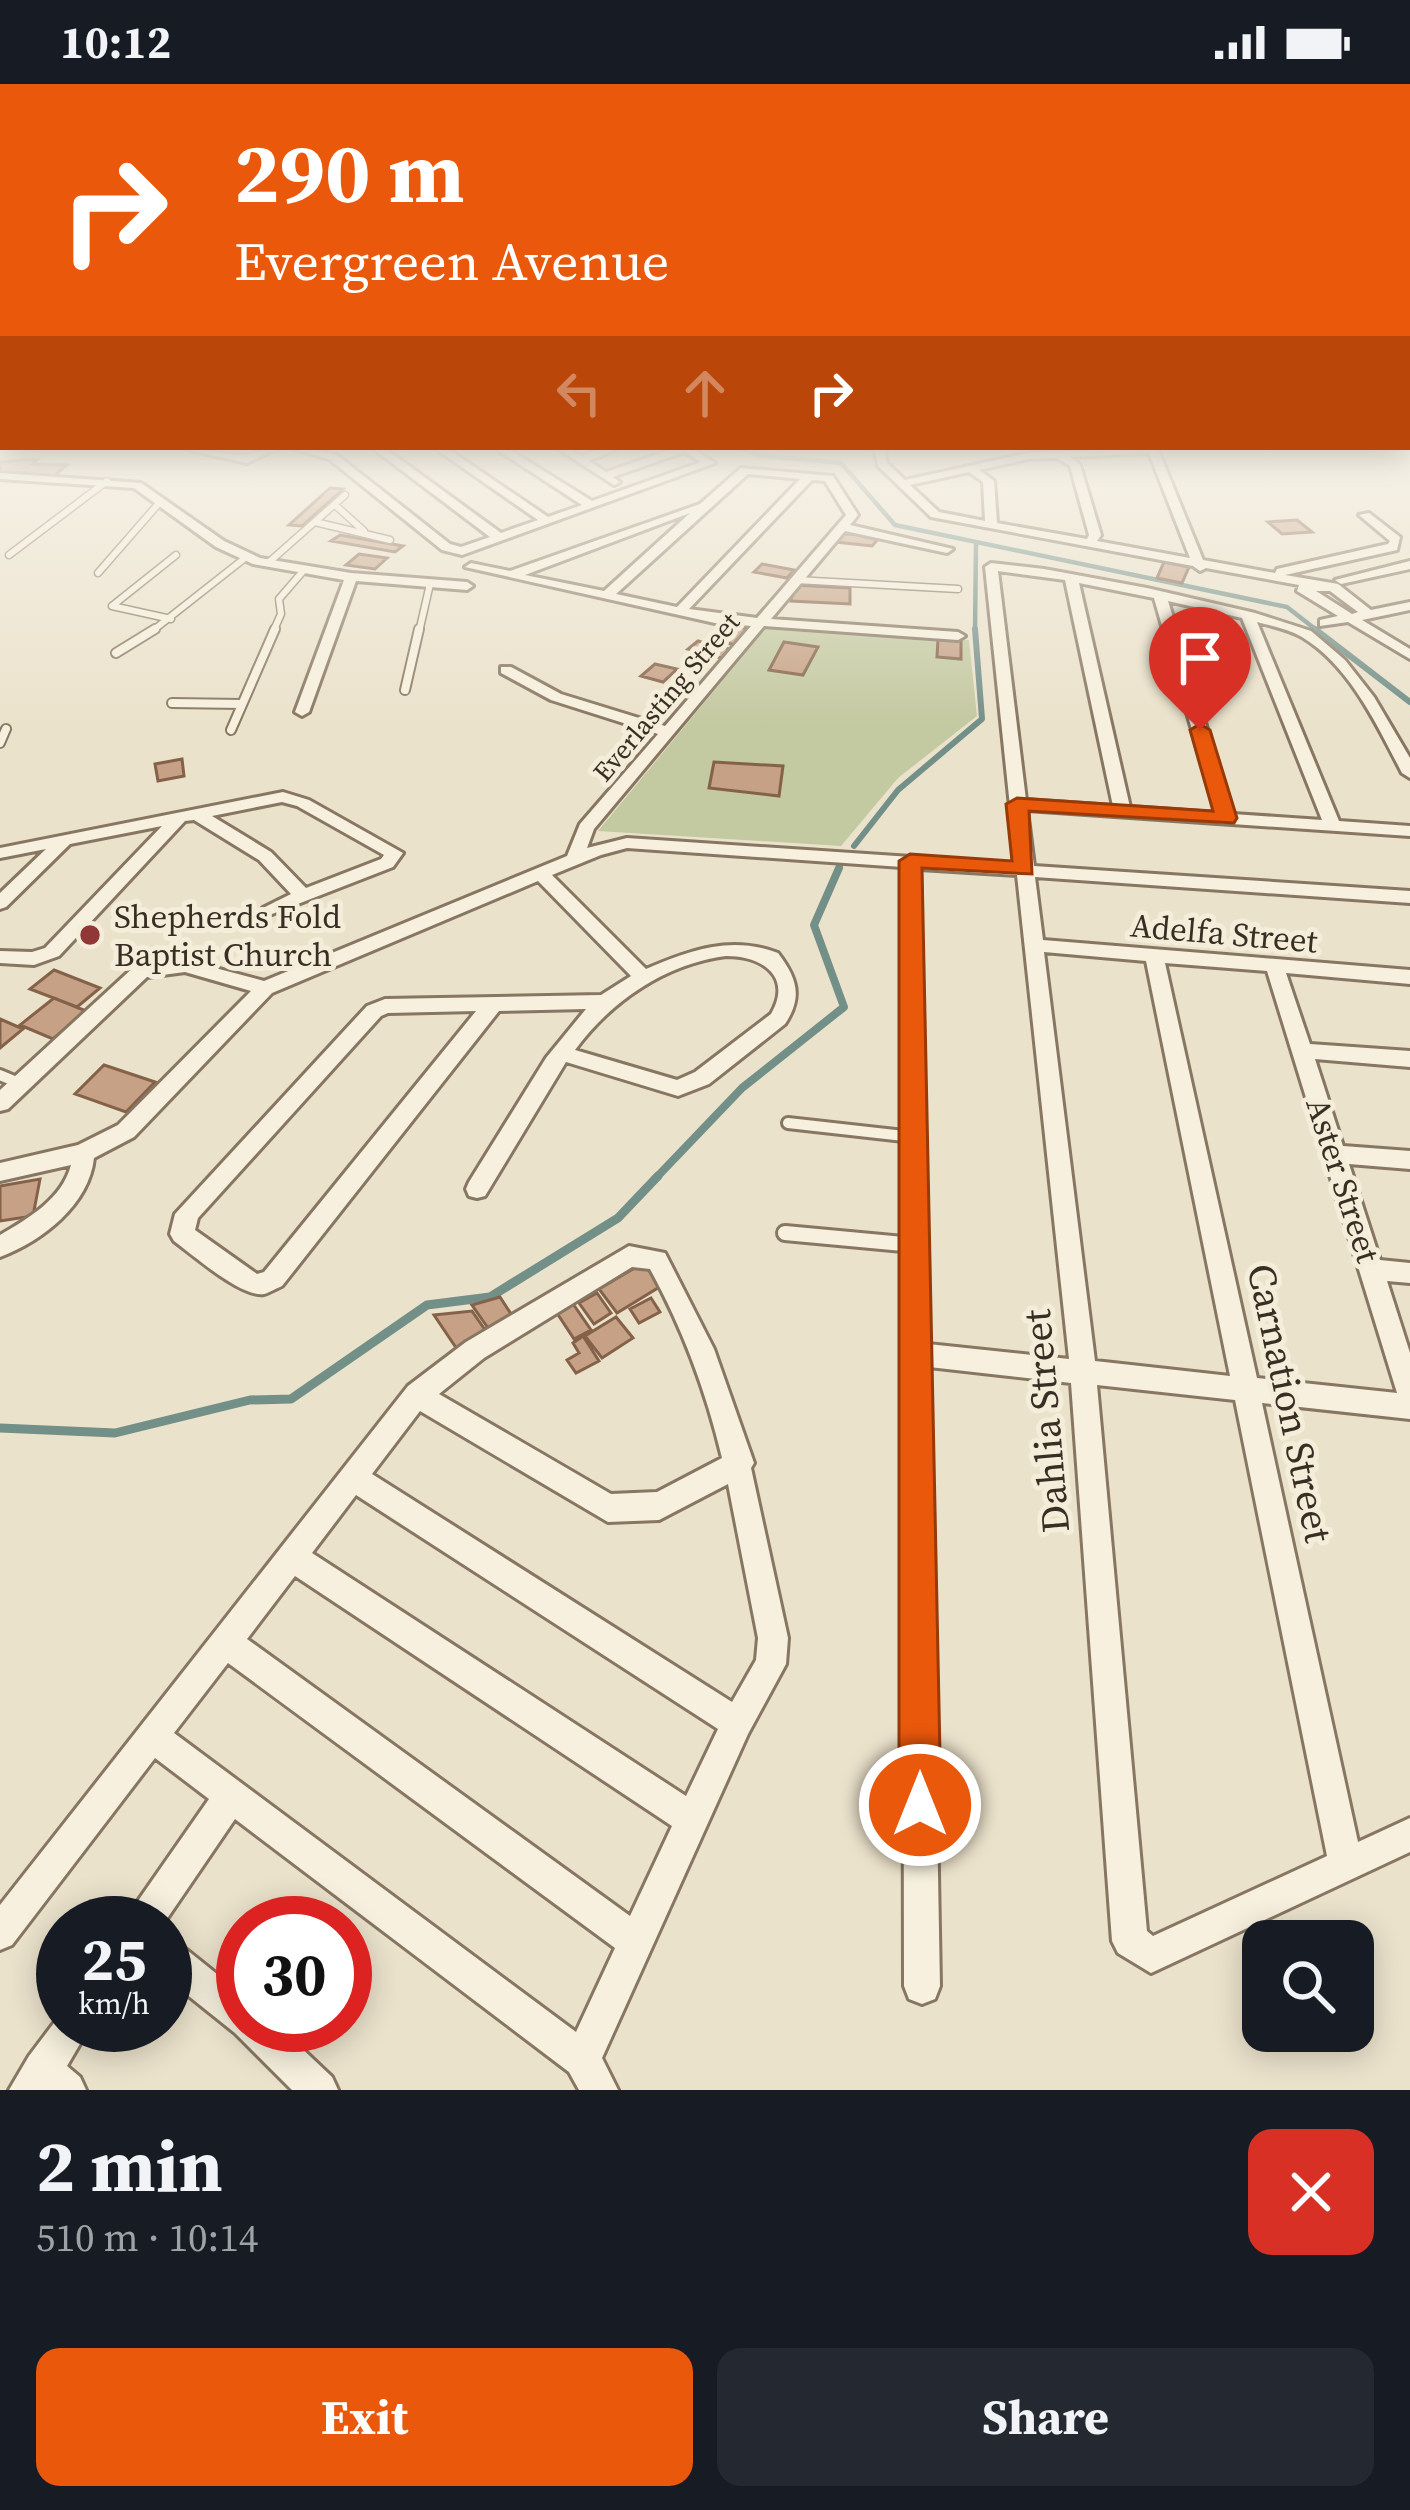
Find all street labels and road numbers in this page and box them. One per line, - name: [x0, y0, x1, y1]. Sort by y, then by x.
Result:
- street label: Everlasting Street: [584, 604, 748, 789]
- street label: Adelfa Street: [1129, 902, 1320, 964]
- street label: Aster Street: [1295, 1092, 1391, 1268]
- street label: Carnation Street: [1235, 1259, 1345, 1547]
- street label: Dahlia Street: [1010, 1307, 1082, 1535]

